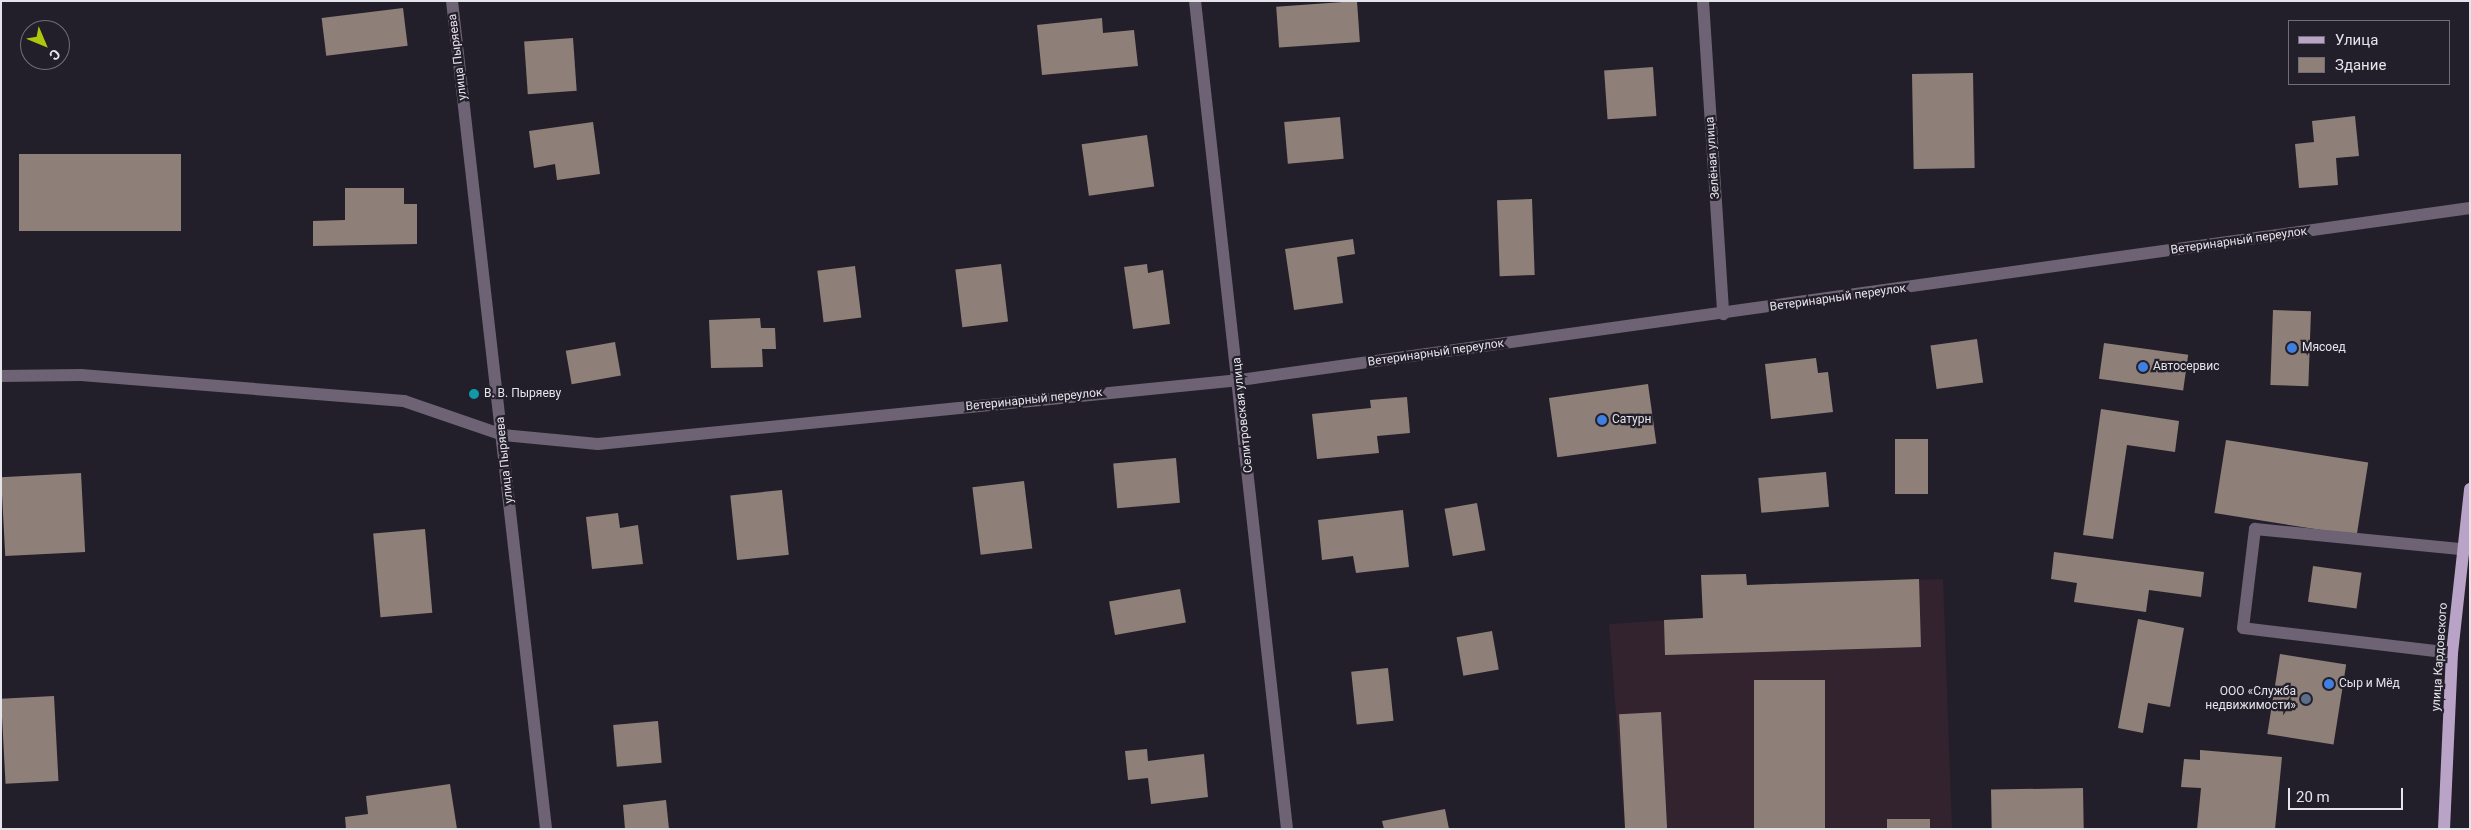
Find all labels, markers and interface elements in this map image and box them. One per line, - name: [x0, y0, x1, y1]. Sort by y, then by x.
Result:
- street label: улица Пыряева: [446, 13, 470, 101]
- north arrow: [20, 20, 70, 70]
- legend: [2288, 20, 2451, 85]
- text: Улица: [2335, 31, 2378, 49]
- text: С: [46, 46, 64, 64]
- text: Здание: [2335, 56, 2386, 74]
- street label: Зелёная улица: [1703, 116, 1723, 200]
- street label: Ветеринарный переулок: [2170, 224, 2308, 258]
- street label: Ветеринарный переулок: [1769, 281, 1907, 315]
- street label: Ветеринарный переулок: [1367, 336, 1505, 370]
- place label: Мясоед: [2302, 341, 2346, 355]
- marker: Мясоед: [2286, 342, 2298, 354]
- street label: Селитровская улица: [1230, 357, 1256, 473]
- place label: Автосервис: [2153, 360, 2219, 374]
- marker: Автосервис: [2137, 361, 2149, 373]
- street label: Ветеринарный переулок: [965, 386, 1103, 414]
- place label: В. В. Пыряеву: [484, 387, 561, 401]
- marker: В. В. Пыряеву: [468, 388, 480, 400]
- place label: Сатурн: [1612, 413, 1651, 427]
- marker: Сатурн: [1596, 414, 1608, 426]
- street label: улица Пыряева: [493, 416, 517, 504]
- street label: улица Кардовского: [2429, 602, 2451, 712]
- place label: Сыр и Мёд: [2339, 677, 2400, 691]
- marker: Сыр и Мёд: [2323, 678, 2335, 690]
- place label: ООО «Служба недвижимости»: [2205, 685, 2296, 713]
- marker: ООО «Служба недвижимости»: [2300, 693, 2312, 705]
- scale bar: [2291, 778, 2406, 810]
- text: 20 m: [2296, 788, 2330, 806]

